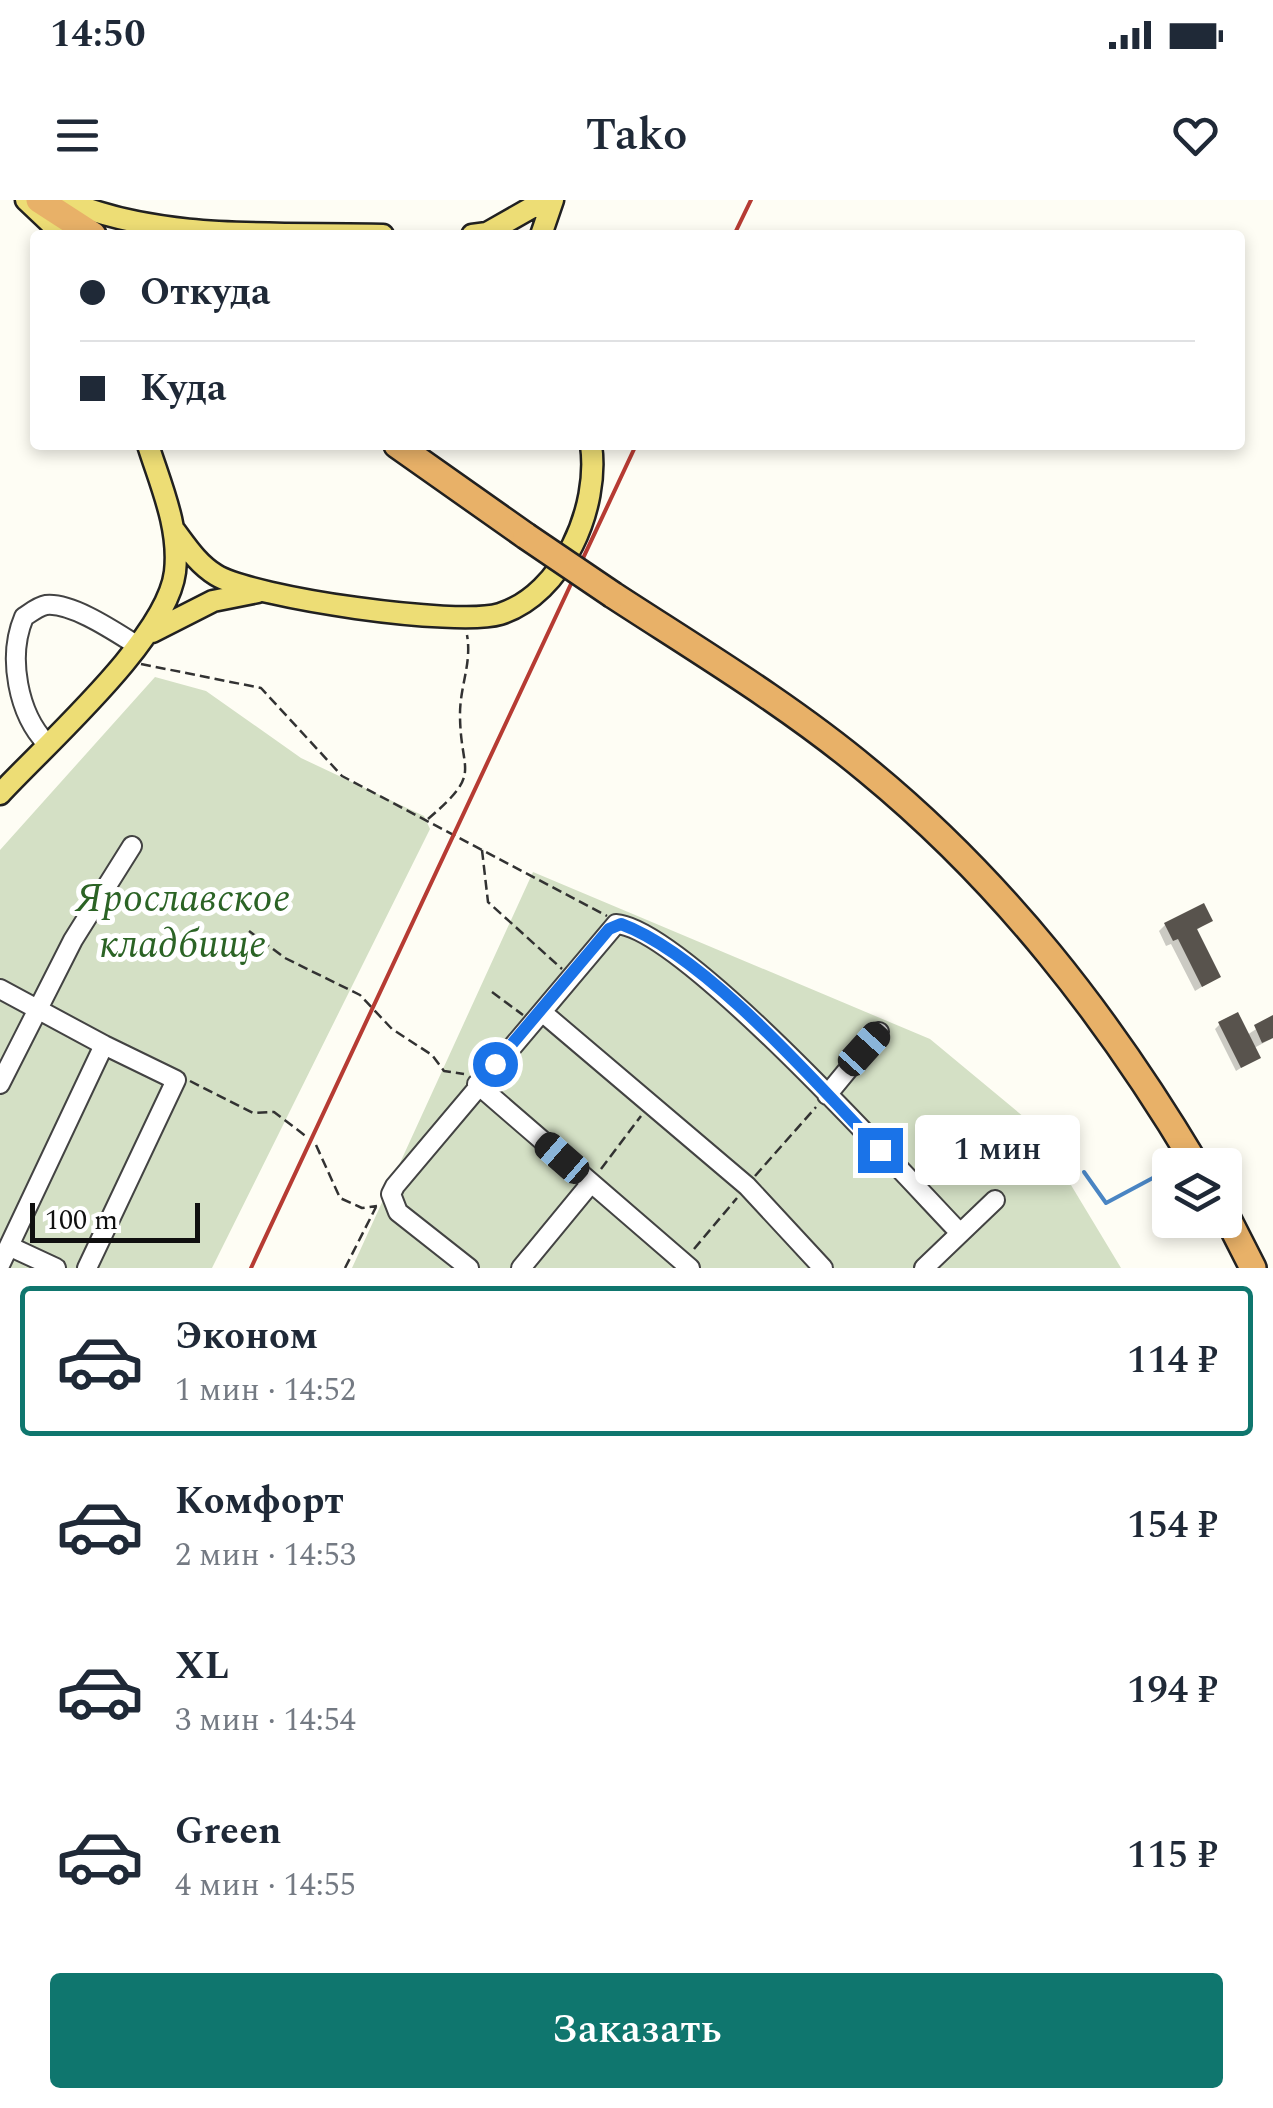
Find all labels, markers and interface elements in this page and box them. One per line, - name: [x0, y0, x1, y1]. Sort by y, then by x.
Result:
- text: 14:50: [50, 6, 145, 64]
- text: Tako: [586, 101, 687, 170]
- icon: menu: [50, 108, 105, 163]
- icon: heart: [1168, 108, 1223, 163]
- text: Откуда: [140, 264, 271, 322]
- text: Куда: [140, 360, 227, 418]
- park label: Ярославское кладбище: [75, 869, 290, 976]
- car: [833, 1017, 895, 1081]
- route start: [473, 1042, 518, 1087]
- callout: 1 мин: [915, 1115, 1080, 1185]
- text: 1 мин: [954, 1125, 1041, 1174]
- car: [530, 1127, 594, 1189]
- route end: [858, 1128, 903, 1173]
- map controls: [1152, 1148, 1242, 1238]
- button: layers: [1152, 1148, 1242, 1238]
- scale bar: [30, 1198, 200, 1242]
- text: 100 m: [45, 1199, 118, 1242]
- text: Эконом: [175, 1308, 318, 1366]
- icon: car: [55, 1316, 145, 1406]
- text: 114 ₽: [1127, 1332, 1218, 1390]
- text: 1 мин · 14:52: [175, 1366, 356, 1415]
- text: Комфорт: [175, 1473, 344, 1531]
- icon: car: [55, 1481, 145, 1571]
- text: 154 ₽: [1127, 1497, 1218, 1555]
- text: 2 мин · 14:53: [175, 1531, 356, 1580]
- text: XL: [175, 1638, 229, 1696]
- icon: car: [55, 1646, 145, 1736]
- text: 194 ₽: [1127, 1662, 1218, 1720]
- text: 3 мин · 14:54: [175, 1696, 356, 1745]
- text: Green: [175, 1803, 282, 1861]
- icon: car: [55, 1811, 145, 1901]
- text: 115 ₽: [1127, 1827, 1218, 1885]
- text: 4 мин · 14:55: [175, 1861, 356, 1910]
- button: Заказать: [50, 1973, 1223, 2088]

